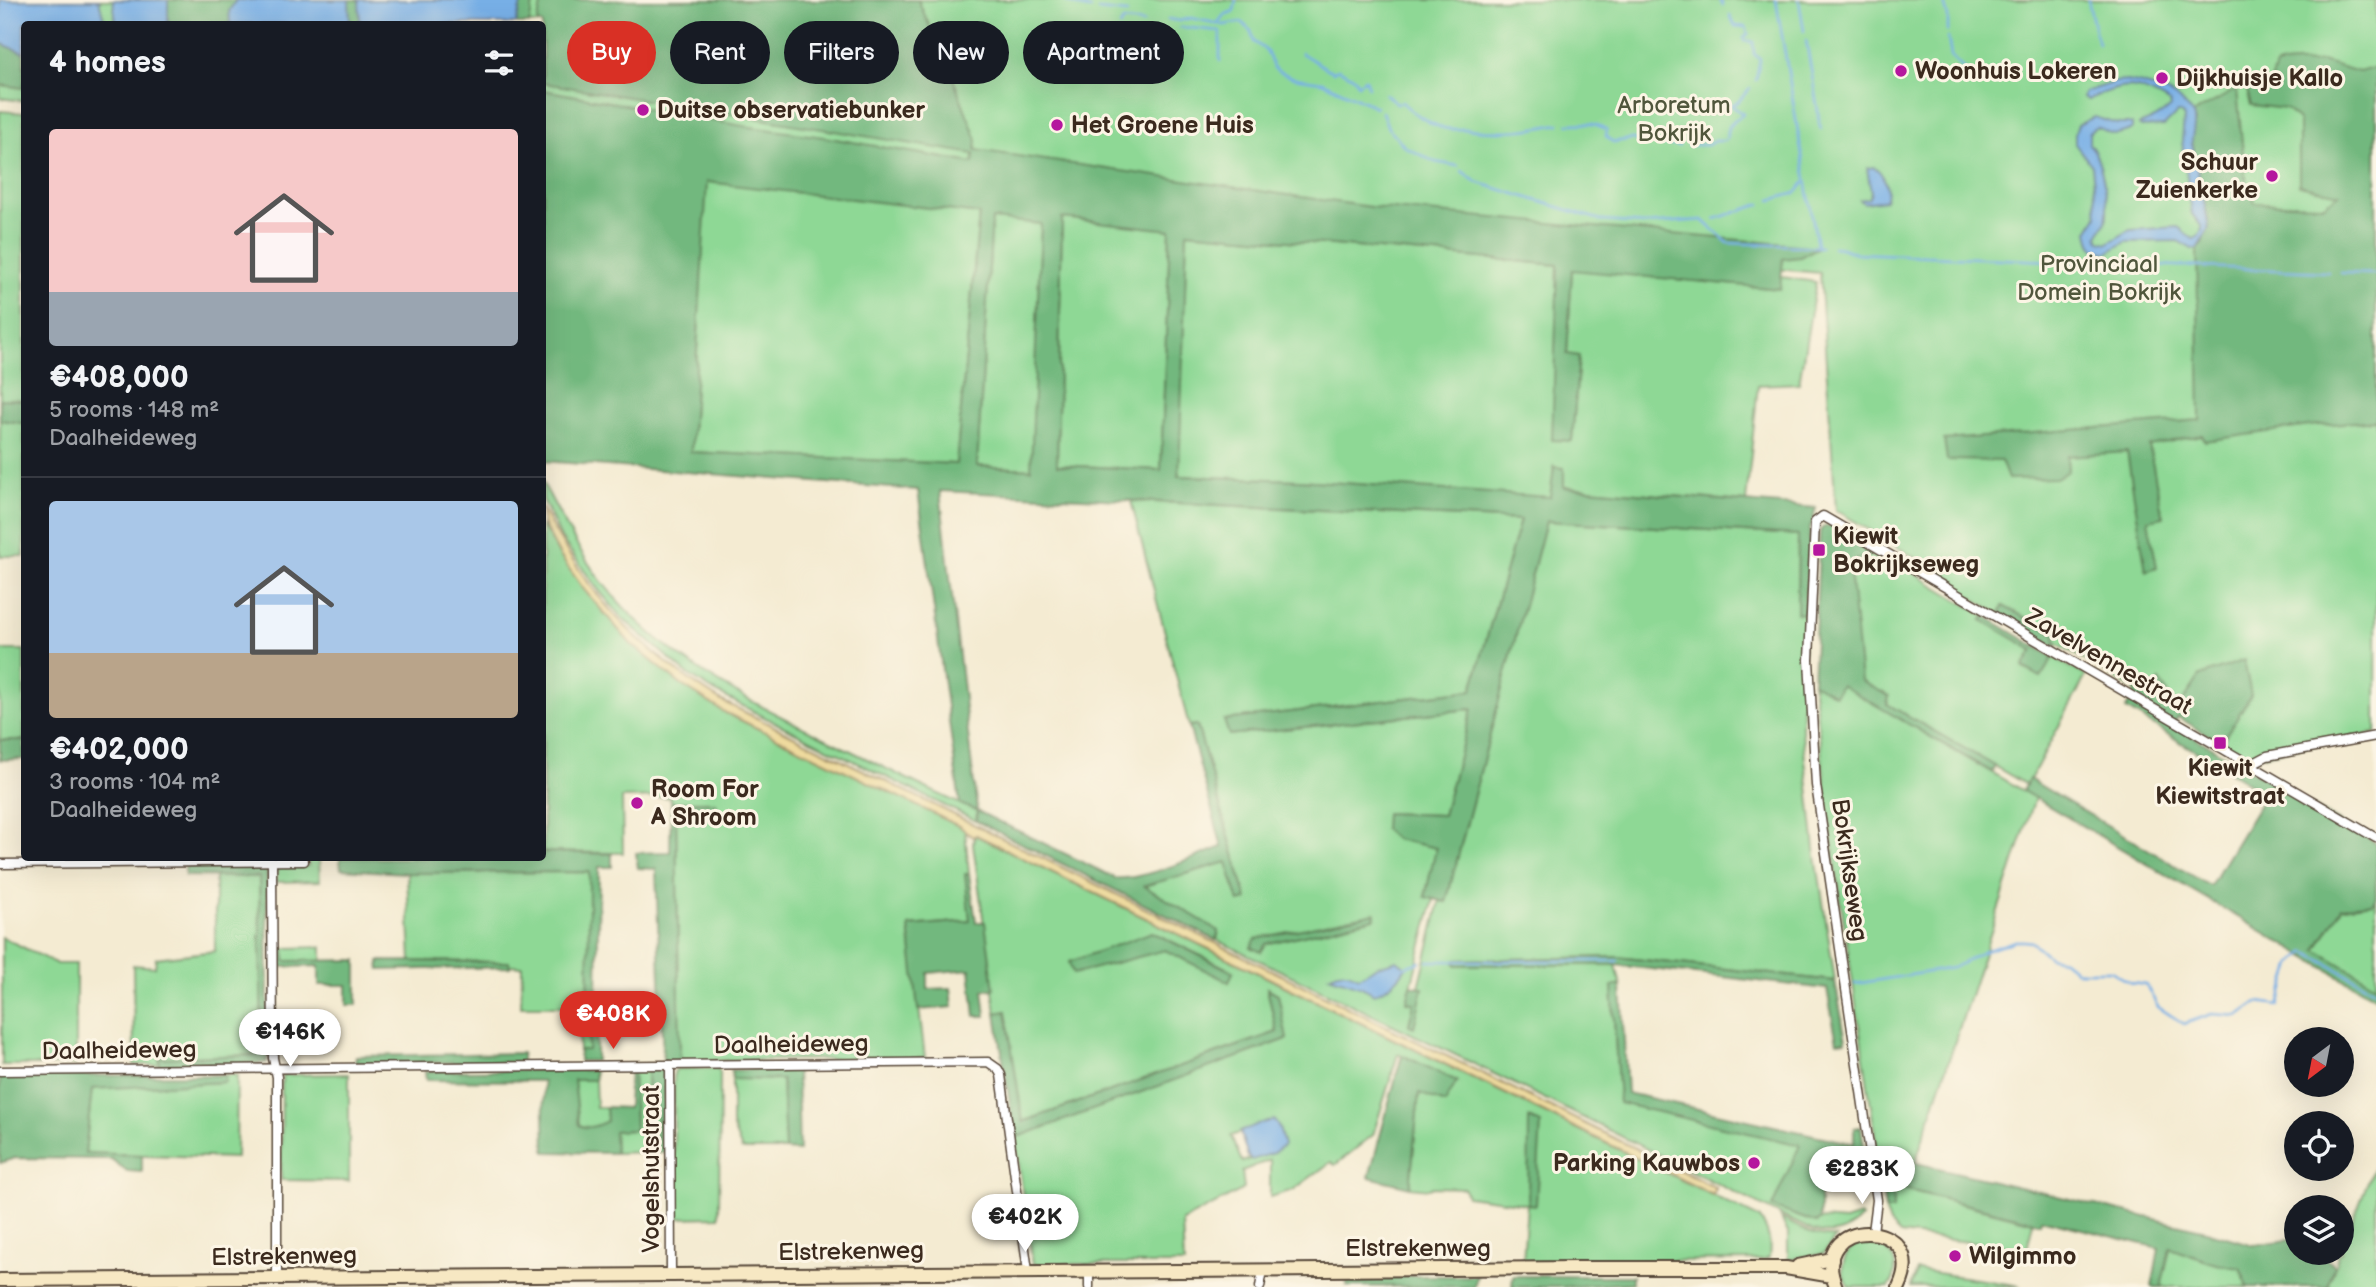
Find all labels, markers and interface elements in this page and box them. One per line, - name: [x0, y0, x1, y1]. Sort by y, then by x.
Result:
- chip: Buy: [567, 21, 656, 84]
- chip: Rent: [670, 21, 770, 84]
- chip: Filters: [784, 21, 899, 84]
- chip: New: [913, 21, 1009, 84]
- chip: Apartment: [1023, 21, 1184, 84]
- icon: filters: [480, 44, 518, 82]
- text: 4 homes: [49, 45, 166, 81]
- place label: Woonhuis Lokeren: [1915, 57, 2117, 86]
- marker: Woonhuis Lokeren: [1893, 63, 1909, 79]
- place label: Dijkhuisje Kallo: [2176, 64, 2343, 93]
- marker: Dijkhuisje Kallo: [2154, 70, 2170, 86]
- park label: Arboretum Bokrijk: [1617, 91, 1731, 148]
- place label: Duitse observatiebunker: [657, 96, 925, 125]
- marker: Duitse observatiebunker: [635, 102, 651, 118]
- place label: Het Groene Huis: [1071, 111, 1254, 140]
- marker: Het Groene Huis: [1049, 117, 1065, 133]
- place label: Schuur Zuienkerke: [2136, 148, 2258, 205]
- marker: Schuur Zuienkerke: [2264, 168, 2280, 184]
- icon: home: [221, 175, 347, 301]
- park label: Provinciaal Domein Bokrijk: [2017, 250, 2181, 307]
- text: €408,000: [49, 360, 189, 396]
- text: 5 rooms · 148 m²: [49, 396, 219, 424]
- text: Daalheideweg: [49, 424, 197, 452]
- place label: Kiewit Bokrijkseweg: [1833, 522, 1979, 579]
- marker: Kiewit Bokrijkseweg: [1811, 542, 1827, 558]
- icon: home: [221, 547, 347, 673]
- street label: Zavelvennestraat: [2019, 601, 2198, 721]
- text: €402,000: [49, 732, 189, 768]
- marker: Kiewit Kiewitstraat: [2212, 735, 2228, 751]
- place label: Kiewit Kiewitstraat: [2155, 754, 2285, 811]
- text: 3 rooms · 104 m²: [49, 768, 220, 796]
- place label: Room For A Shroom: [650, 775, 759, 832]
- marker: Room For A Shroom: [629, 795, 645, 811]
- text: Daalheideweg: [49, 796, 197, 824]
- street label: Bokrijkseweg: [1825, 797, 1874, 943]
- pin: €408K: [564, 992, 662, 1051]
- text: €408K: [576, 1000, 650, 1028]
- pin: €146K: [241, 1010, 339, 1069]
- text: €146K: [255, 1018, 325, 1046]
- north arrow: [2284, 1027, 2354, 1097]
- map controls: [2284, 1027, 2354, 1265]
- street label: Daalheideweg: [713, 1029, 869, 1060]
- street label: Daalheideweg: [41, 1035, 197, 1066]
- street label: Vogelshutstraat: [637, 1085, 666, 1253]
- button: locate: [2284, 1111, 2354, 1181]
- pin: €283K: [1813, 1146, 1911, 1206]
- place label: Parking Kauwbos: [1553, 1149, 1740, 1178]
- marker: Parking Kauwbos: [1746, 1155, 1762, 1171]
- text: €283K: [1825, 1155, 1899, 1183]
- pin: €402K: [976, 1194, 1074, 1254]
- button: layers: [2284, 1195, 2354, 1265]
- text: €402K: [988, 1203, 1062, 1231]
- street label: Elstrekenweg: [1345, 1234, 1491, 1263]
- street label: Elstrekenweg: [778, 1236, 924, 1267]
- street label: Elstrekenweg: [211, 1241, 357, 1272]
- place label: Wilgimmo: [1969, 1242, 2076, 1271]
- marker: Wilgimmo: [1947, 1248, 1963, 1264]

